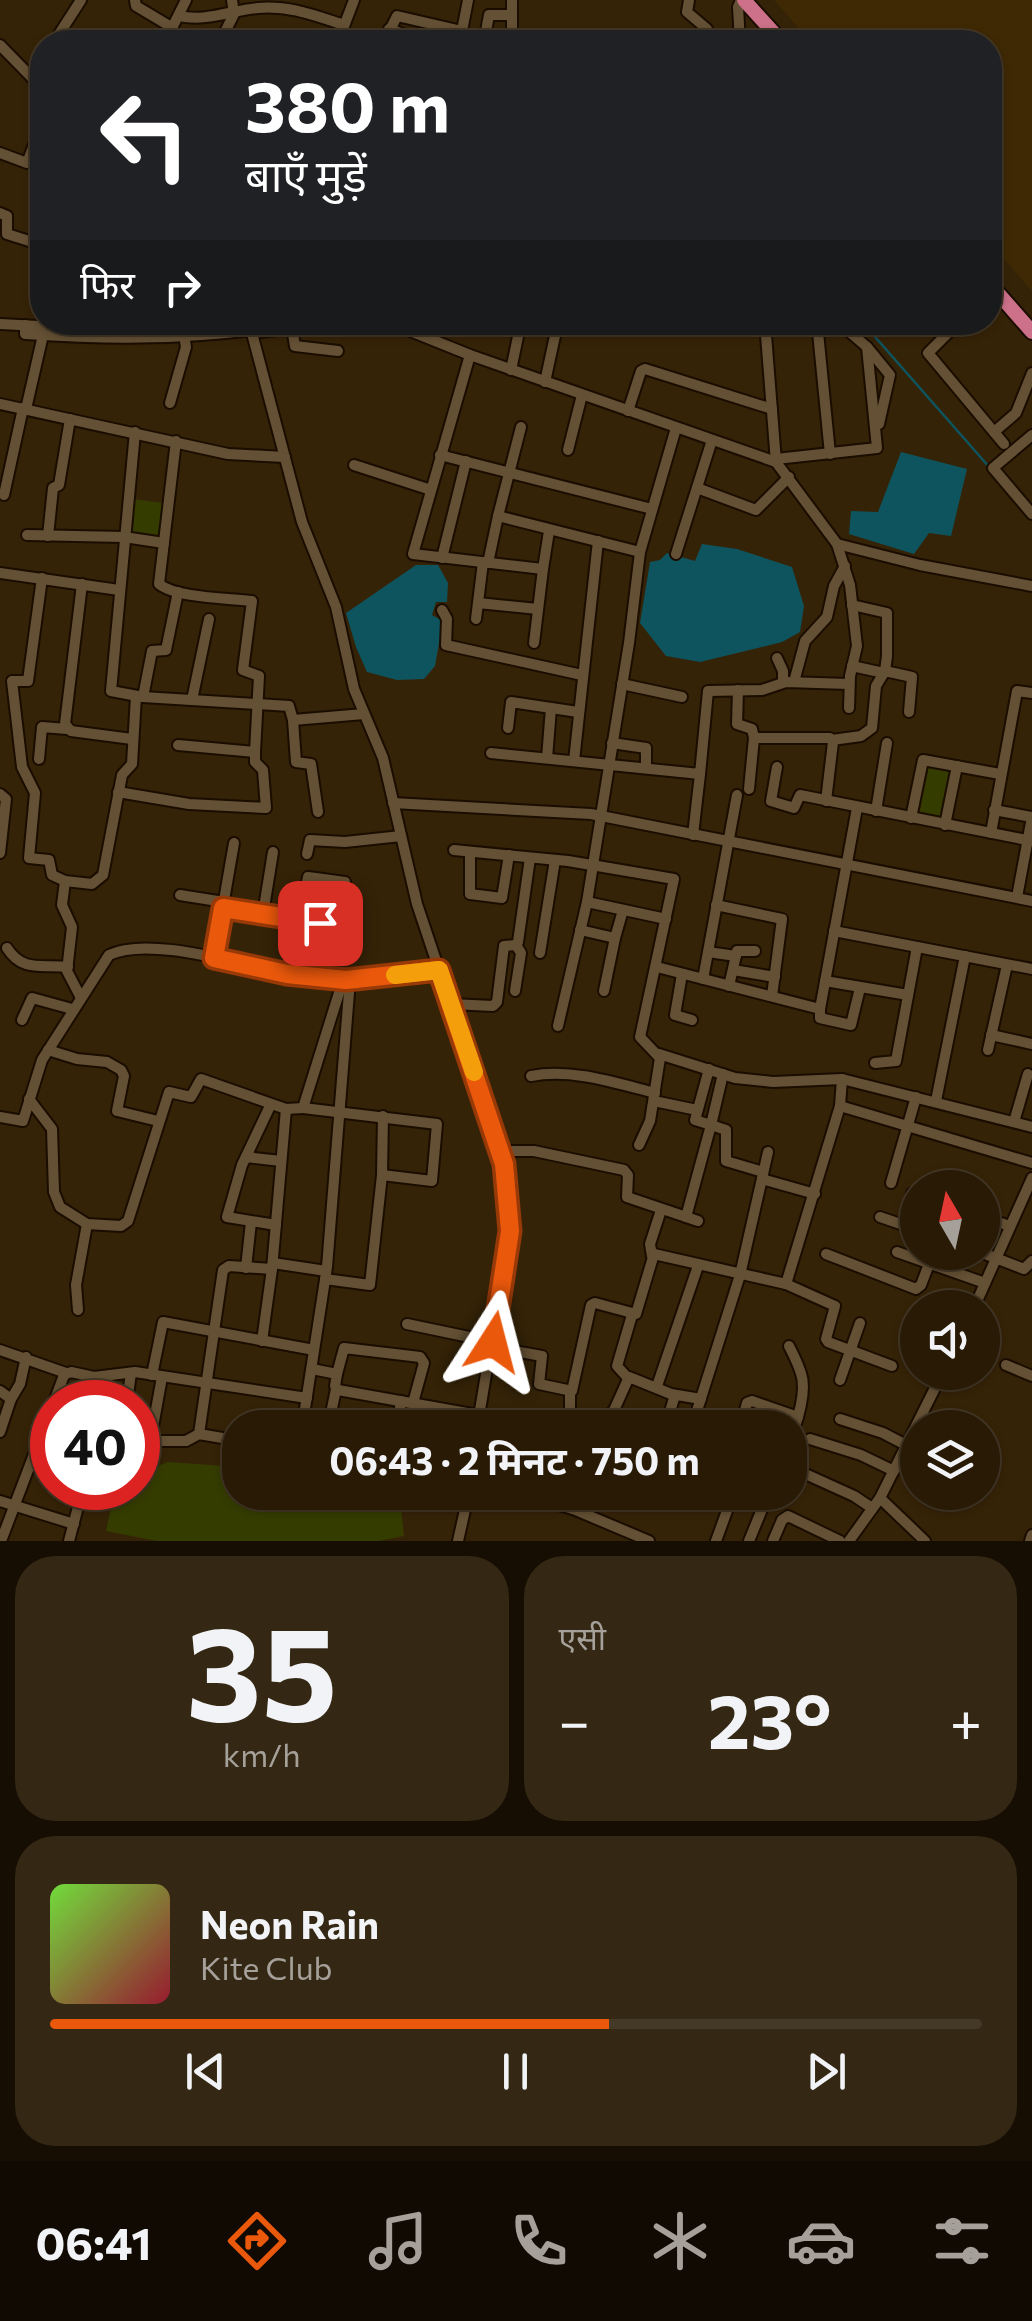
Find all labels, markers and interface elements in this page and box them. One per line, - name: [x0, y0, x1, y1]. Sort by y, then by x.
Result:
- text: 380 m: [245, 61, 450, 146]
- icon: left: [80, 70, 210, 200]
- text: बाएँ मुड़ें: [245, 146, 367, 201]
- text: फिर: [80, 260, 135, 307]
- icon: right: [155, 260, 210, 315]
- pin: [278, 881, 363, 966]
- icon: arrive: [293, 896, 348, 951]
- north arrow: [900, 1170, 1000, 1270]
- map controls: [900, 1170, 1000, 1510]
- position arrow: [441, 1290, 545, 1394]
- button: sound: [900, 1290, 1000, 1390]
- speed limit sign: 40: [30, 1380, 160, 1510]
- button: layers: [900, 1410, 1000, 1510]
- text: 06:43 · 2 मिनट · 750 m: [329, 1436, 700, 1483]
- text: 35: [186, 1589, 338, 1748]
- text: एसी: [559, 1617, 606, 1657]
- text: 23°: [708, 1673, 832, 1764]
- text: −: [559, 1686, 590, 1753]
- text: +: [950, 1686, 982, 1753]
- text: km/h: [223, 1734, 301, 1774]
- text: Neon Rain: [200, 1900, 379, 1947]
- text: Kite Club: [200, 1947, 332, 1987]
- icon: previous: [178, 2044, 233, 2099]
- icon: pause: [488, 2044, 543, 2099]
- icon: next: [799, 2044, 854, 2099]
- icon: directions: [222, 2206, 292, 2276]
- icon: music: [363, 2206, 433, 2276]
- icon: phone: [504, 2206, 574, 2276]
- icon: climate: [645, 2206, 715, 2276]
- icon: car: [786, 2206, 856, 2276]
- icon: filters: [927, 2206, 997, 2276]
- text: 06:41: [35, 2214, 152, 2269]

